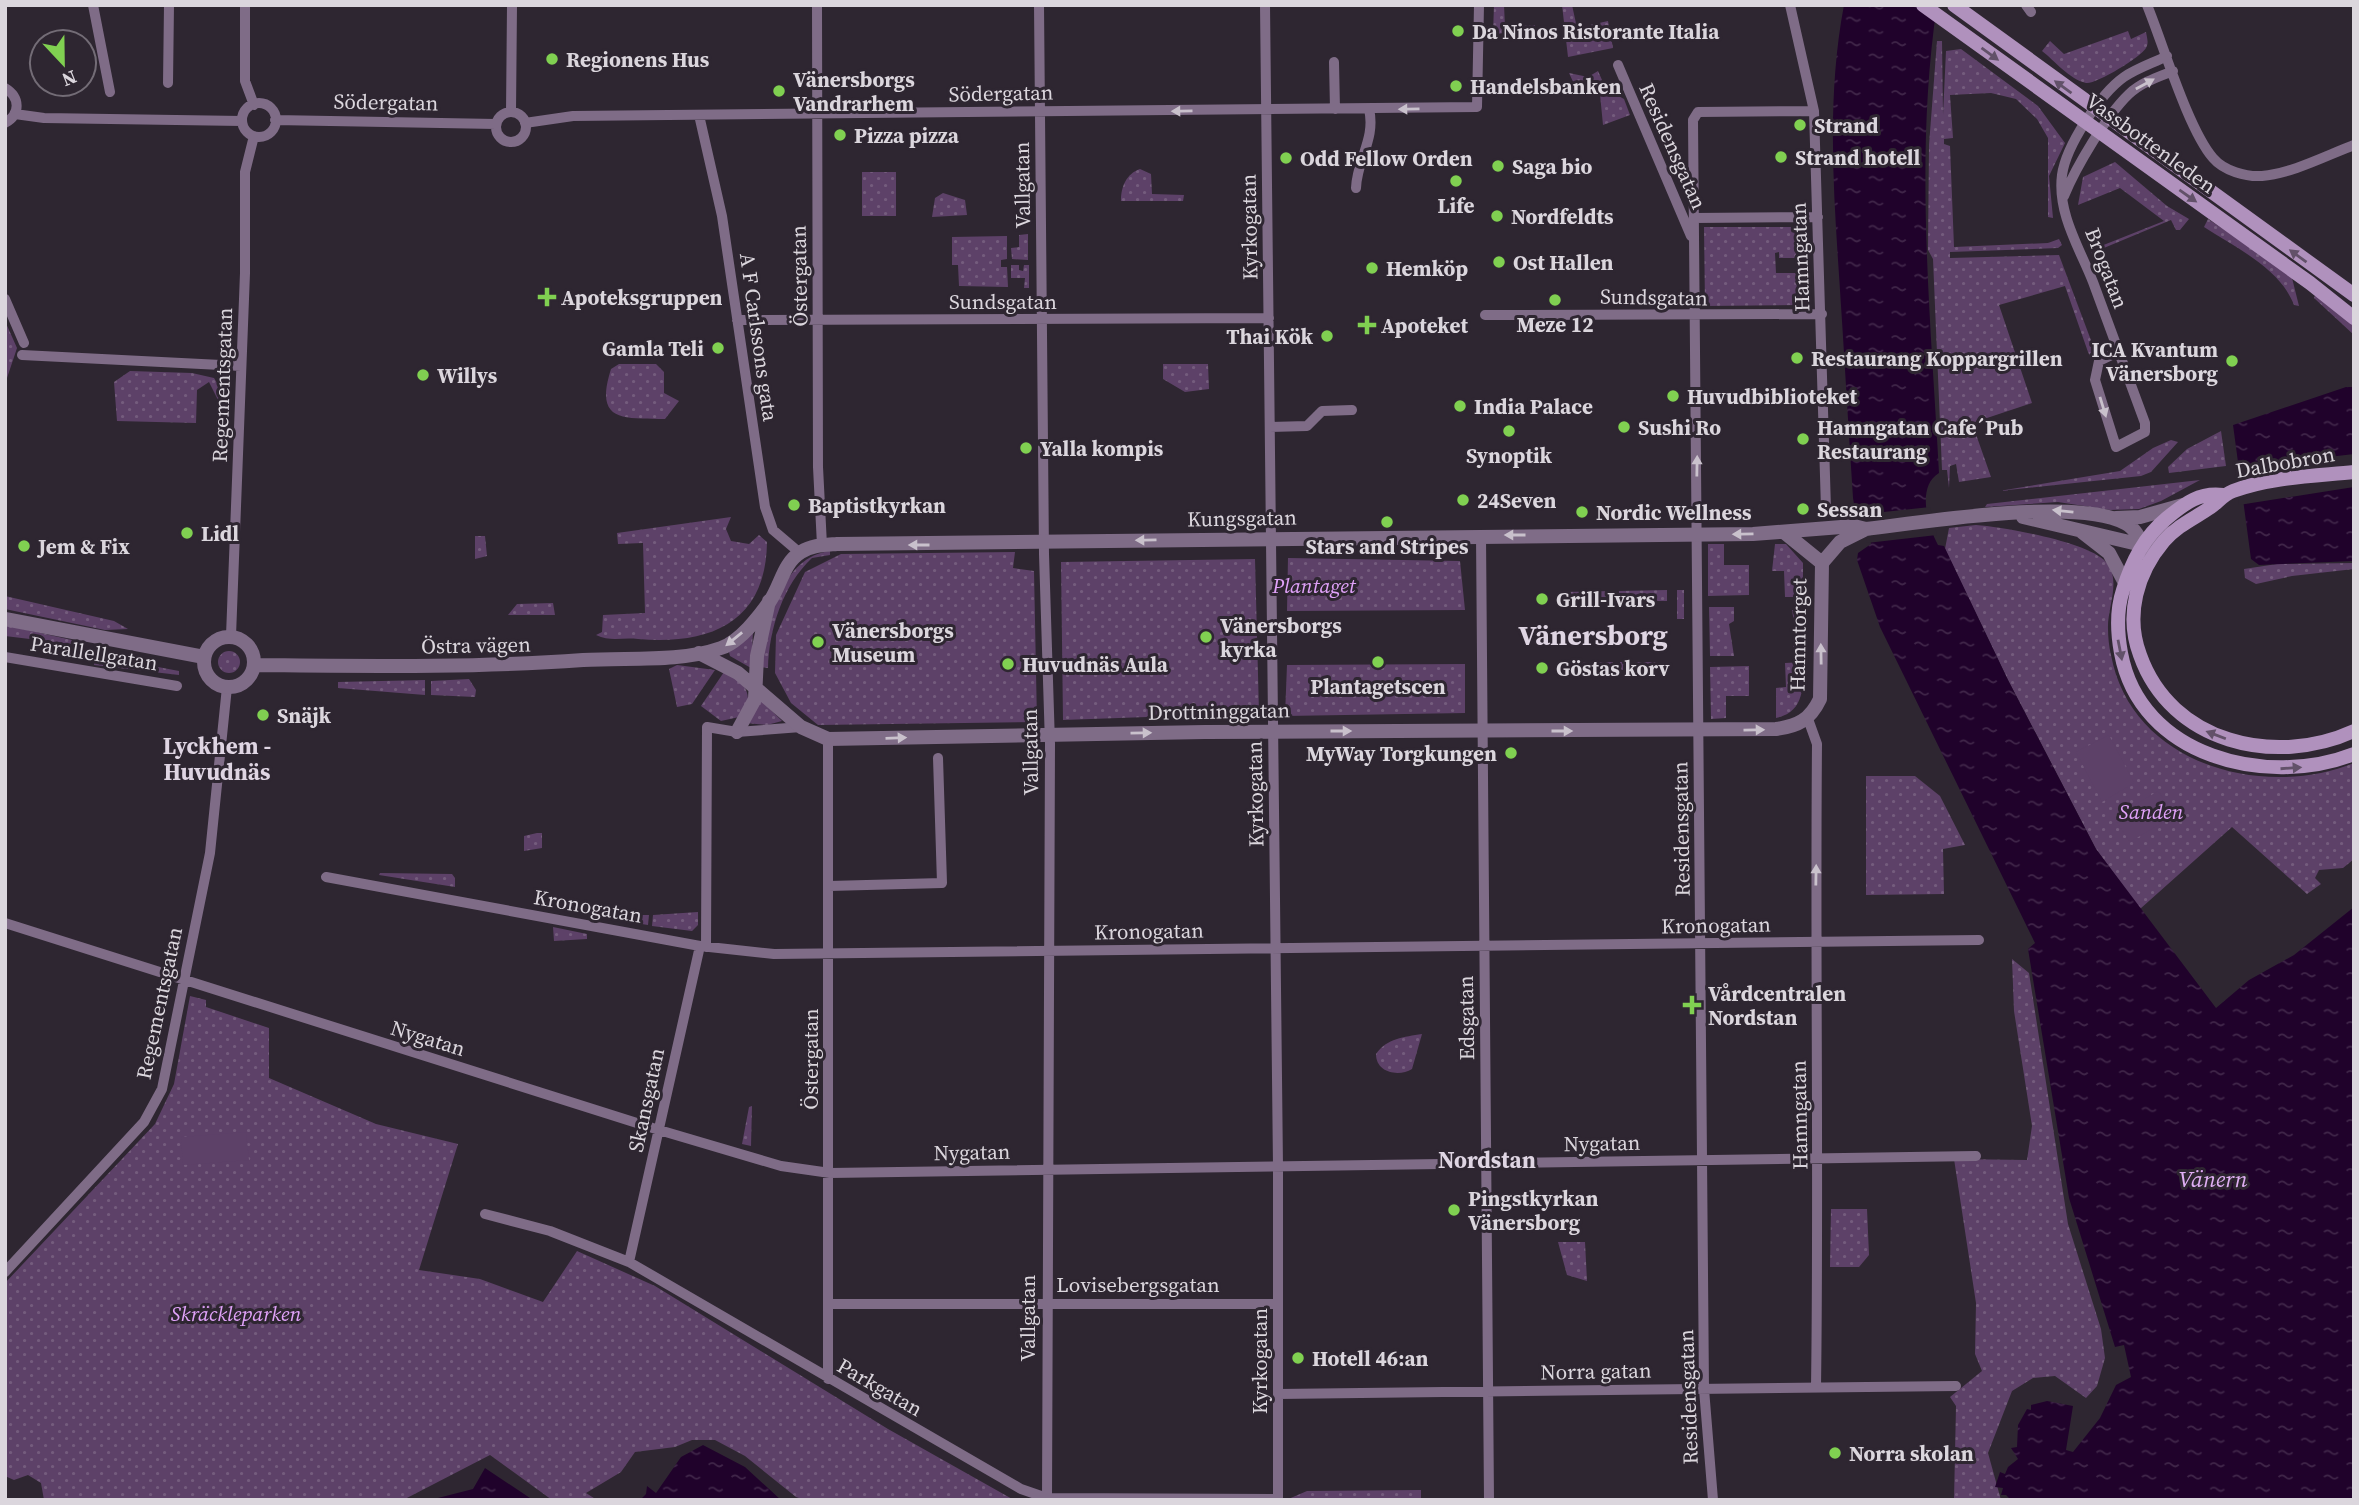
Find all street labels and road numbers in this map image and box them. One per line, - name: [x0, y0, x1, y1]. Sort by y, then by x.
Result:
- street label: Södergatan: [948, 78, 1054, 108]
- street label: Residensgatan: [1632, 78, 1714, 214]
- street label: Vassbottenleden: [2080, 86, 2222, 200]
- street label: Södergatan: [333, 87, 439, 117]
- street label: Vallgatan: [1007, 141, 1037, 229]
- street label: Kyrkogatan: [1234, 173, 1264, 280]
- street label: Hamngatan: [1784, 201, 1816, 312]
- street label: Brogatan: [2078, 223, 2136, 313]
- street label: Östergatan: [784, 225, 814, 327]
- street label: A F Carlssons gata: [733, 251, 785, 423]
- street label: Sundsgatan: [1600, 282, 1708, 312]
- street label: Sundsgatan: [949, 287, 1057, 316]
- street label: Regementsgatan: [205, 307, 239, 463]
- street label: Dalbobron: [2233, 439, 2337, 485]
- street label: Kungsgatan: [1187, 503, 1297, 533]
- street label: Hamntorget: [1783, 578, 1813, 692]
- street label: Parallellgatan: [28, 629, 160, 677]
- street label: Östra vägen: [421, 630, 531, 660]
- street label: Drottninggatan: [1148, 695, 1291, 727]
- street label: Vallgatan: [1015, 708, 1045, 796]
- street label: Kyrkogatan: [1240, 740, 1270, 847]
- street label: Residensgatan: [1665, 761, 1697, 897]
- street label: Kronogatan: [531, 882, 645, 930]
- street label: Kronogatan: [1661, 910, 1771, 940]
- street label: Kronogatan: [1094, 916, 1204, 946]
- street label: Regementsgatan: [129, 924, 189, 1082]
- street label: Edsgatan: [1451, 975, 1481, 1061]
- street label: Östergatan: [796, 1008, 825, 1110]
- street label: Nygatan: [387, 1013, 469, 1063]
- street label: Skansgatan: [621, 1045, 671, 1155]
- street label: Hamngatan: [1784, 1060, 1814, 1170]
- street label: Nygatan: [1563, 1128, 1641, 1158]
- street label: Nygatan: [933, 1137, 1011, 1167]
- street label: Lovisebergsgatan: [1056, 1270, 1220, 1299]
- street label: Vallgatan: [1013, 1274, 1042, 1361]
- street label: Kyrkogatan: [1245, 1308, 1274, 1414]
- street label: Residensgatan: [1671, 1329, 1705, 1465]
- street label: Parkgatan: [832, 1351, 928, 1423]
- street label: Norra gatan: [1540, 1356, 1652, 1386]

